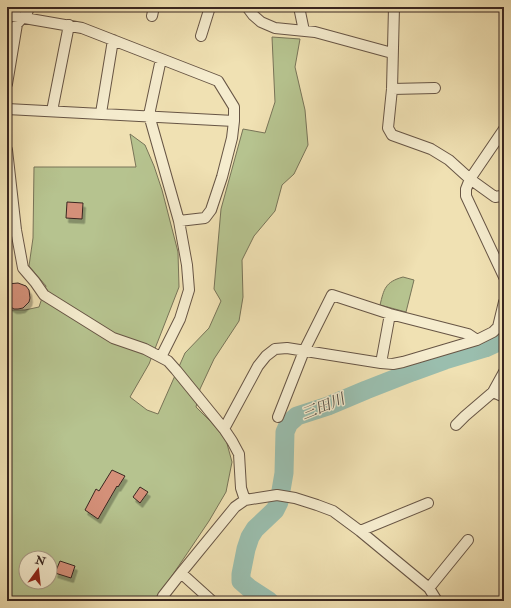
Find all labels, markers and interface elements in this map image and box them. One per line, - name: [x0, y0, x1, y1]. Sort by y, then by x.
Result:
- water label: 三田川: [299, 389, 349, 424]
- north arrow: [18, 550, 58, 590]
- text: N: [33, 553, 48, 569]

